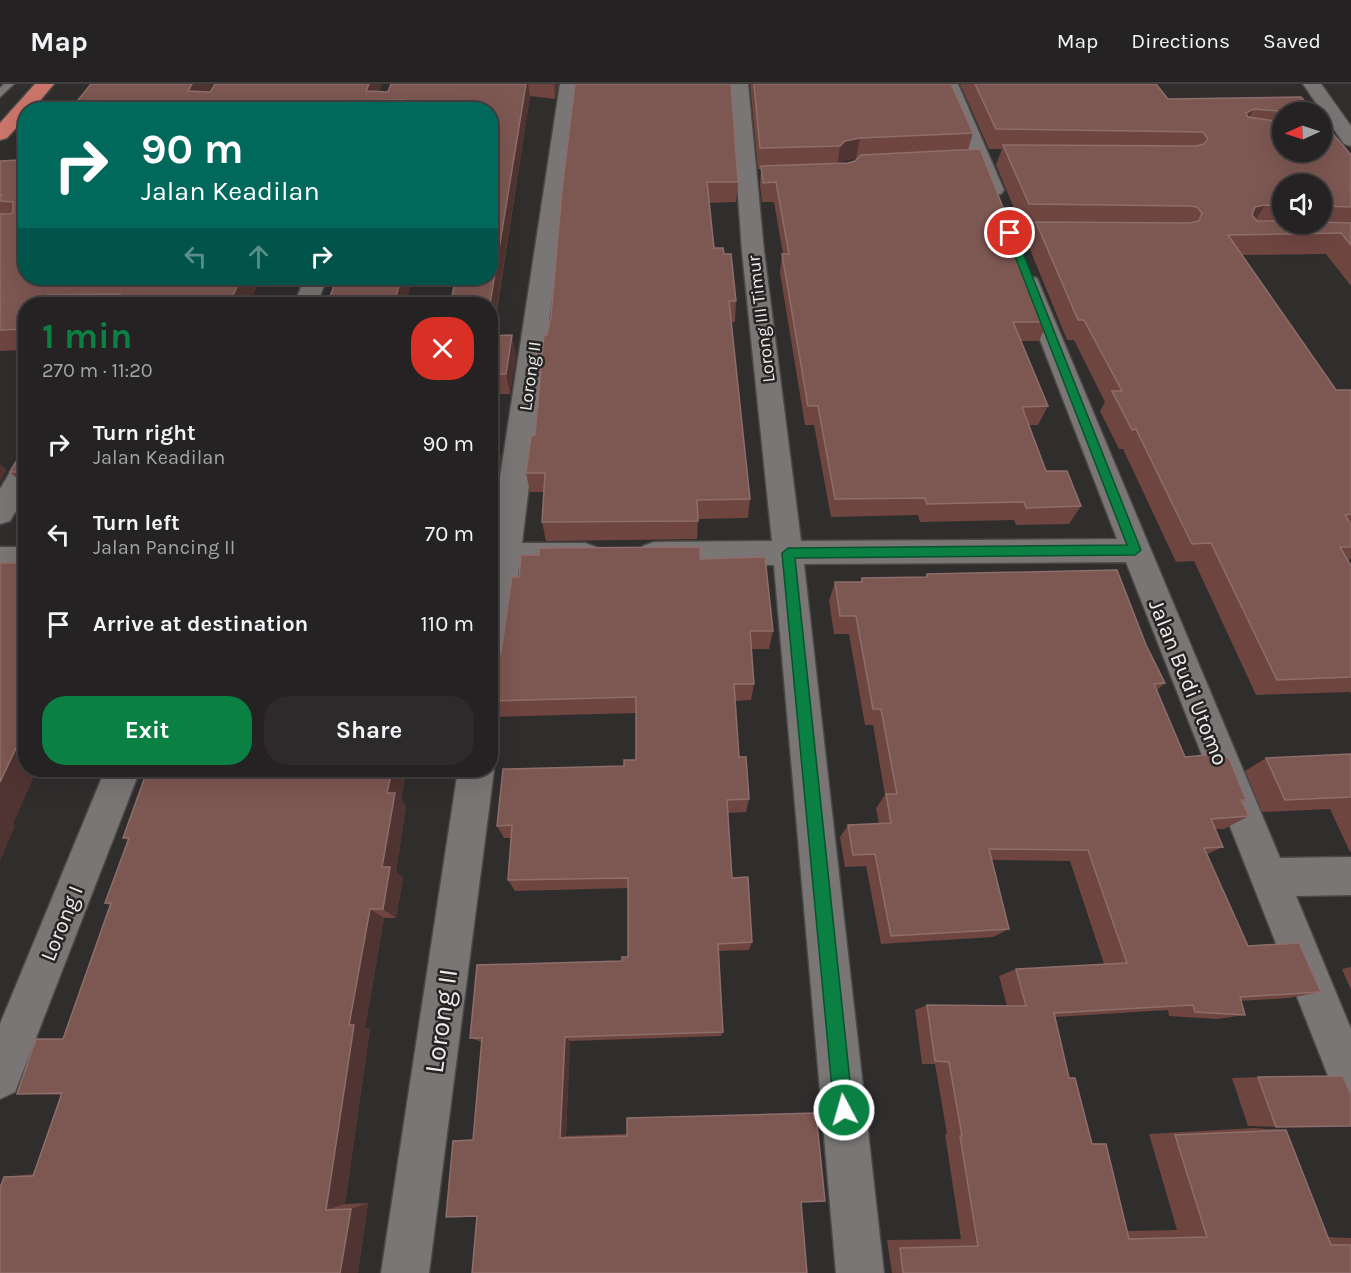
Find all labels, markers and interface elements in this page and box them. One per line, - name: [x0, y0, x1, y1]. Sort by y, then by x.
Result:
- text: Map: [30, 25, 88, 58]
- text: Map: [1057, 29, 1098, 53]
- text: Directions: [1131, 29, 1230, 53]
- text: Saved: [1263, 29, 1321, 53]
- north arrow: [1272, 102, 1332, 162]
- map controls: [1272, 102, 1332, 234]
- text: 90 m: [141, 124, 244, 174]
- icon: right: [42, 126, 120, 204]
- button: sound: [1272, 174, 1332, 234]
- text: Jalan Keadilan: [141, 175, 320, 207]
- pin: [984, 207, 1035, 258]
- icon: arrive: [993, 216, 1026, 249]
- icon: left: [179, 240, 212, 273]
- icon: ahead: [242, 240, 275, 273]
- icon: right: [305, 240, 338, 273]
- street label: Lorong III Timur: [742, 254, 780, 384]
- text: 1 min: [42, 315, 132, 357]
- button: close: [411, 317, 474, 380]
- street label: Lorong II: [514, 340, 546, 412]
- text: 270 m · 11:20: [42, 359, 153, 382]
- text: Turn right: [93, 420, 196, 446]
- icon: right: [42, 428, 75, 461]
- text: 90 m: [422, 431, 474, 457]
- text: Jalan Keadilan: [93, 446, 225, 469]
- text: Turn left: [93, 510, 180, 536]
- icon: left: [42, 518, 75, 551]
- text: 70 m: [425, 521, 474, 547]
- text: Jalan Pancing II: [93, 536, 235, 559]
- street label: Jalan Budi Utomo: [1143, 596, 1233, 769]
- icon: arrive: [42, 608, 75, 641]
- text: Arrive at destination: [93, 611, 308, 637]
- text: 110 m: [421, 611, 474, 637]
- button: Exit: [42, 696, 252, 765]
- button: Share: [264, 696, 474, 765]
- street label: Lorong I: [35, 882, 89, 965]
- street label: Lorong II: [418, 967, 464, 1075]
- position arrow: [812, 1078, 876, 1142]

